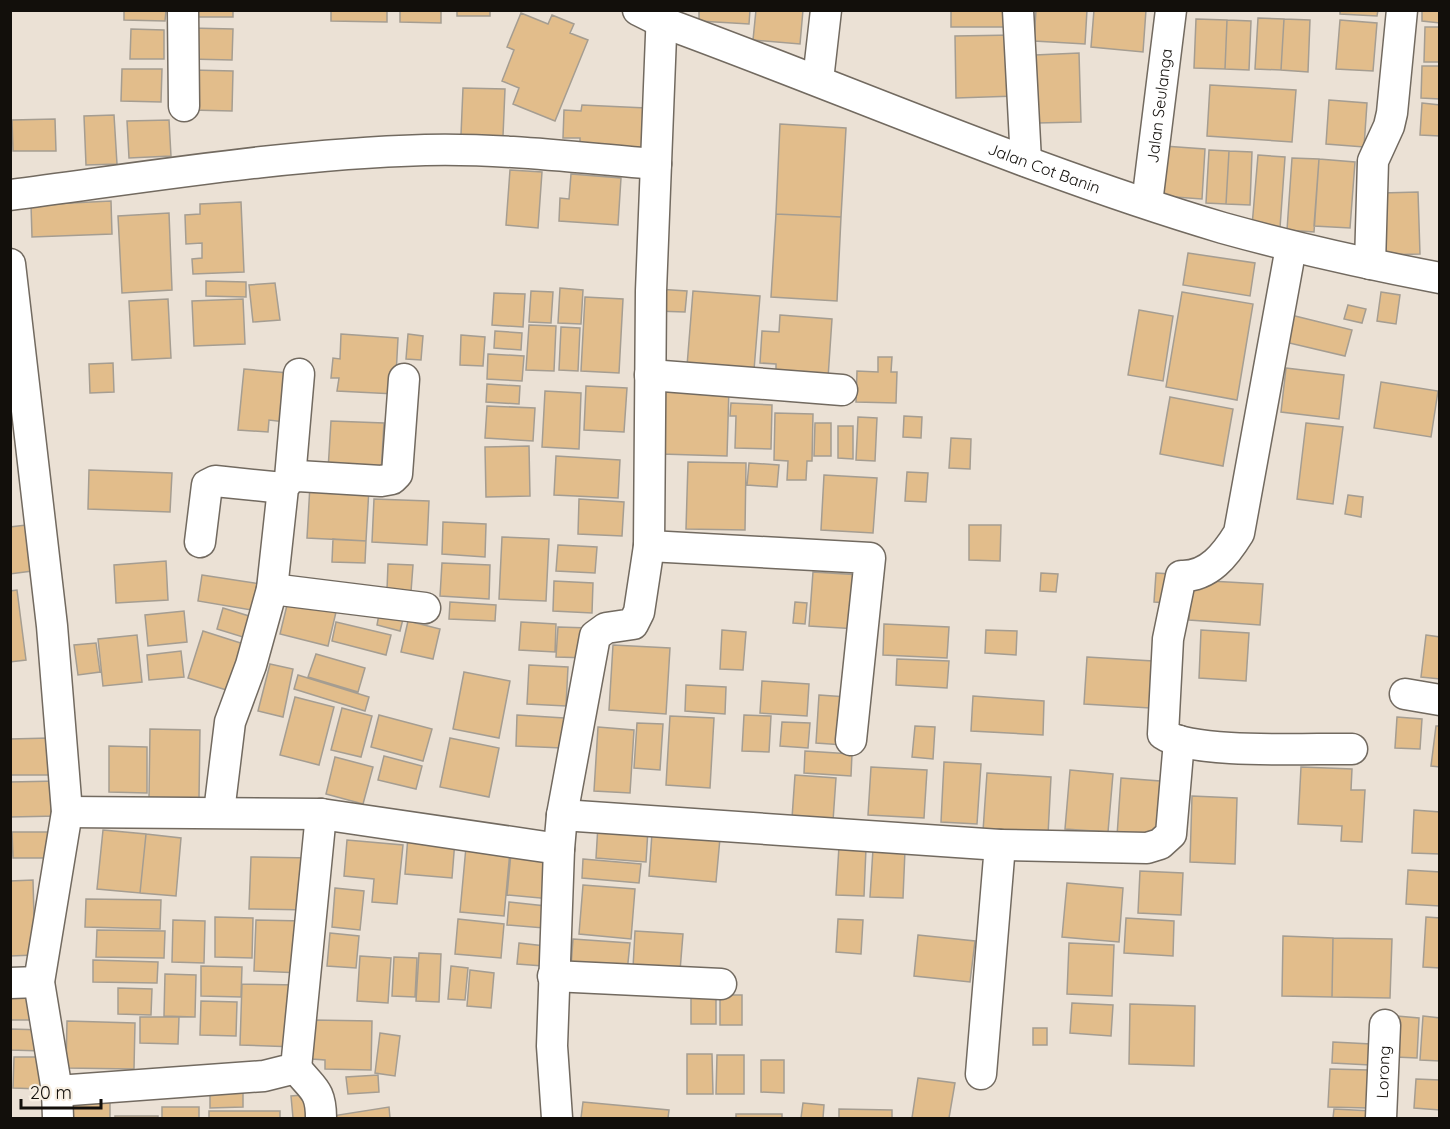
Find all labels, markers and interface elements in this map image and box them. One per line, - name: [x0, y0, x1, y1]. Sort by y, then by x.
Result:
- street label: Jalan Seulanga: [1142, 47, 1176, 164]
- street label: Jalan Cot Banin: [985, 138, 1103, 197]
- street label: Lorong: [1372, 1045, 1394, 1099]
- scale bar: [21, 1072, 100, 1110]
- text: 20 m: [30, 1081, 72, 1104]

